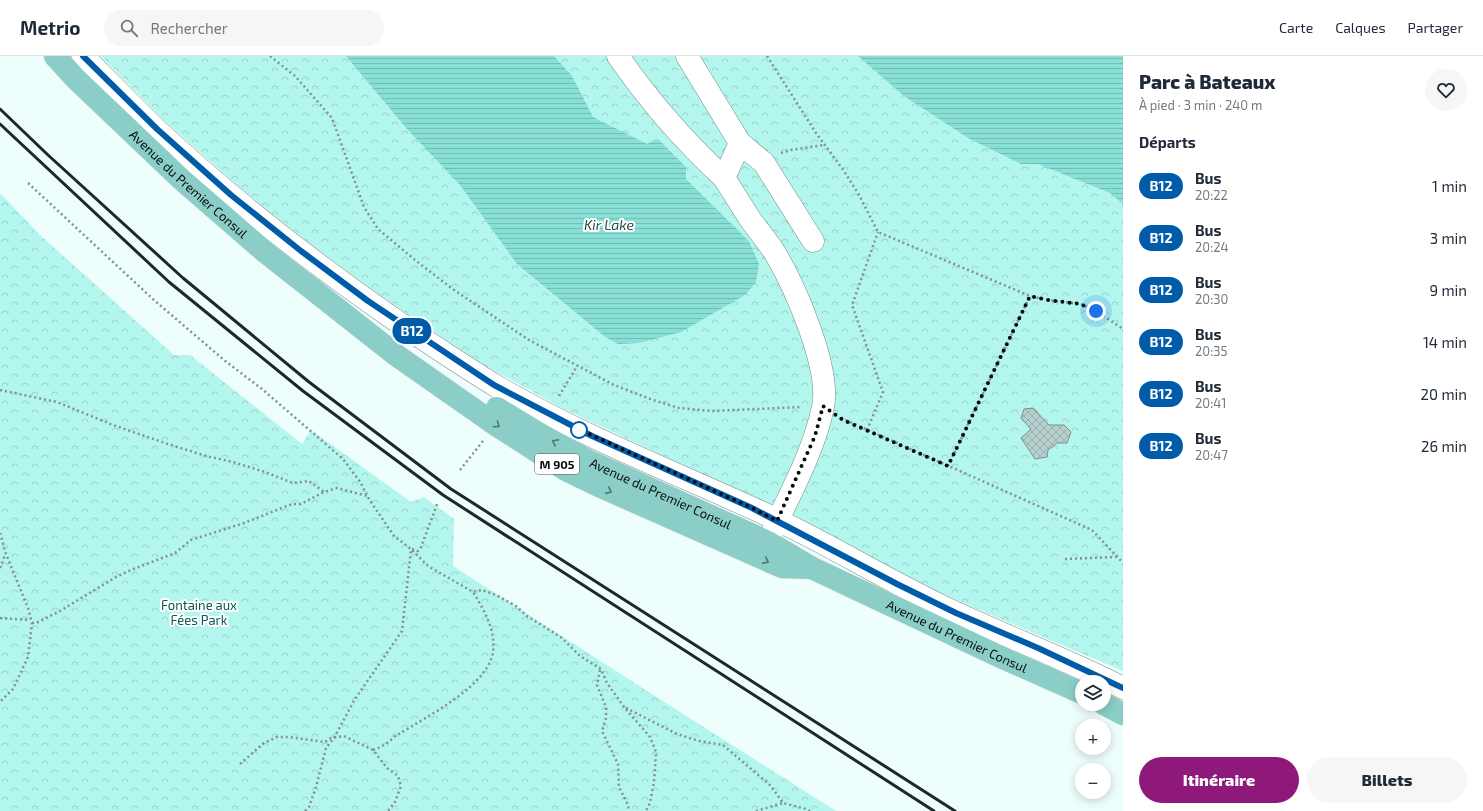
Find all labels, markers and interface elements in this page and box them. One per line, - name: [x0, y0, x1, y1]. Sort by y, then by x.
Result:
- search box: [104, 10, 384, 46]
- text: Metrio: [20, 16, 80, 39]
- icon: search: [118, 17, 140, 39]
- text: Rechercher: [150, 19, 228, 37]
- text: Carte: [1279, 19, 1313, 36]
- text: Calques: [1335, 19, 1386, 36]
- text: Partager: [1408, 19, 1463, 36]
- button: heart: [1425, 69, 1467, 111]
- text: Parc à Bateaux: [1139, 70, 1275, 93]
- text: À pied · 3 min · 240 m: [1139, 97, 1262, 113]
- street label: Avenue du Premier Consul: [126, 126, 251, 241]
- text: Départs: [1139, 133, 1196, 151]
- text: Bus: [1195, 169, 1221, 187]
- text: B12: [1149, 177, 1173, 194]
- text: 1 min: [1432, 177, 1467, 195]
- text: 20:22: [1195, 187, 1228, 203]
- water label: Kir Lake: [584, 216, 634, 233]
- text: Bus: [1195, 221, 1221, 239]
- text: B12: [1149, 229, 1173, 246]
- text: 3 min: [1430, 229, 1467, 247]
- text: 20:24: [1195, 239, 1229, 255]
- text: Bus: [1195, 273, 1221, 291]
- text: B12: [1149, 281, 1173, 298]
- text: 9 min: [1429, 281, 1467, 299]
- text: 20:30: [1195, 291, 1228, 307]
- your location: [1086, 301, 1106, 321]
- line badge: B12: [389, 318, 435, 344]
- text: B12: [400, 322, 424, 339]
- text: Bus: [1195, 325, 1221, 343]
- text: B12: [1149, 333, 1173, 350]
- text: 14 min: [1423, 333, 1467, 351]
- text: 20:35: [1195, 343, 1227, 359]
- text: Bus: [1195, 377, 1221, 395]
- text: B12: [1149, 385, 1173, 402]
- text: 20 min: [1421, 385, 1467, 403]
- text: 20:41: [1195, 395, 1226, 411]
- one-way arrow: [493, 421, 500, 428]
- unlabelled marker: [570, 421, 588, 439]
- text: Bus: [1195, 429, 1221, 447]
- text: B12: [1149, 437, 1173, 454]
- text: 26 min: [1421, 437, 1467, 455]
- one-way arrow: [552, 440, 559, 447]
- text: 20:47: [1195, 447, 1228, 463]
- road number: M 905: [535, 454, 579, 474]
- street label: Avenue du Premier Consul: [587, 454, 734, 533]
- one-way arrow: [605, 486, 613, 494]
- one-way arrow: [763, 556, 770, 564]
- street label: Avenue du Premier Consul: [884, 596, 1030, 676]
- park label: Fontaine aux Fées Park: [161, 597, 237, 628]
- map controls: [1075, 675, 1111, 799]
- button: layers: [1075, 675, 1111, 711]
- button: +: [1075, 719, 1111, 755]
- button: Itinéraire: [1139, 757, 1299, 803]
- button: Billets: [1307, 757, 1467, 803]
- button: −: [1075, 763, 1111, 799]

